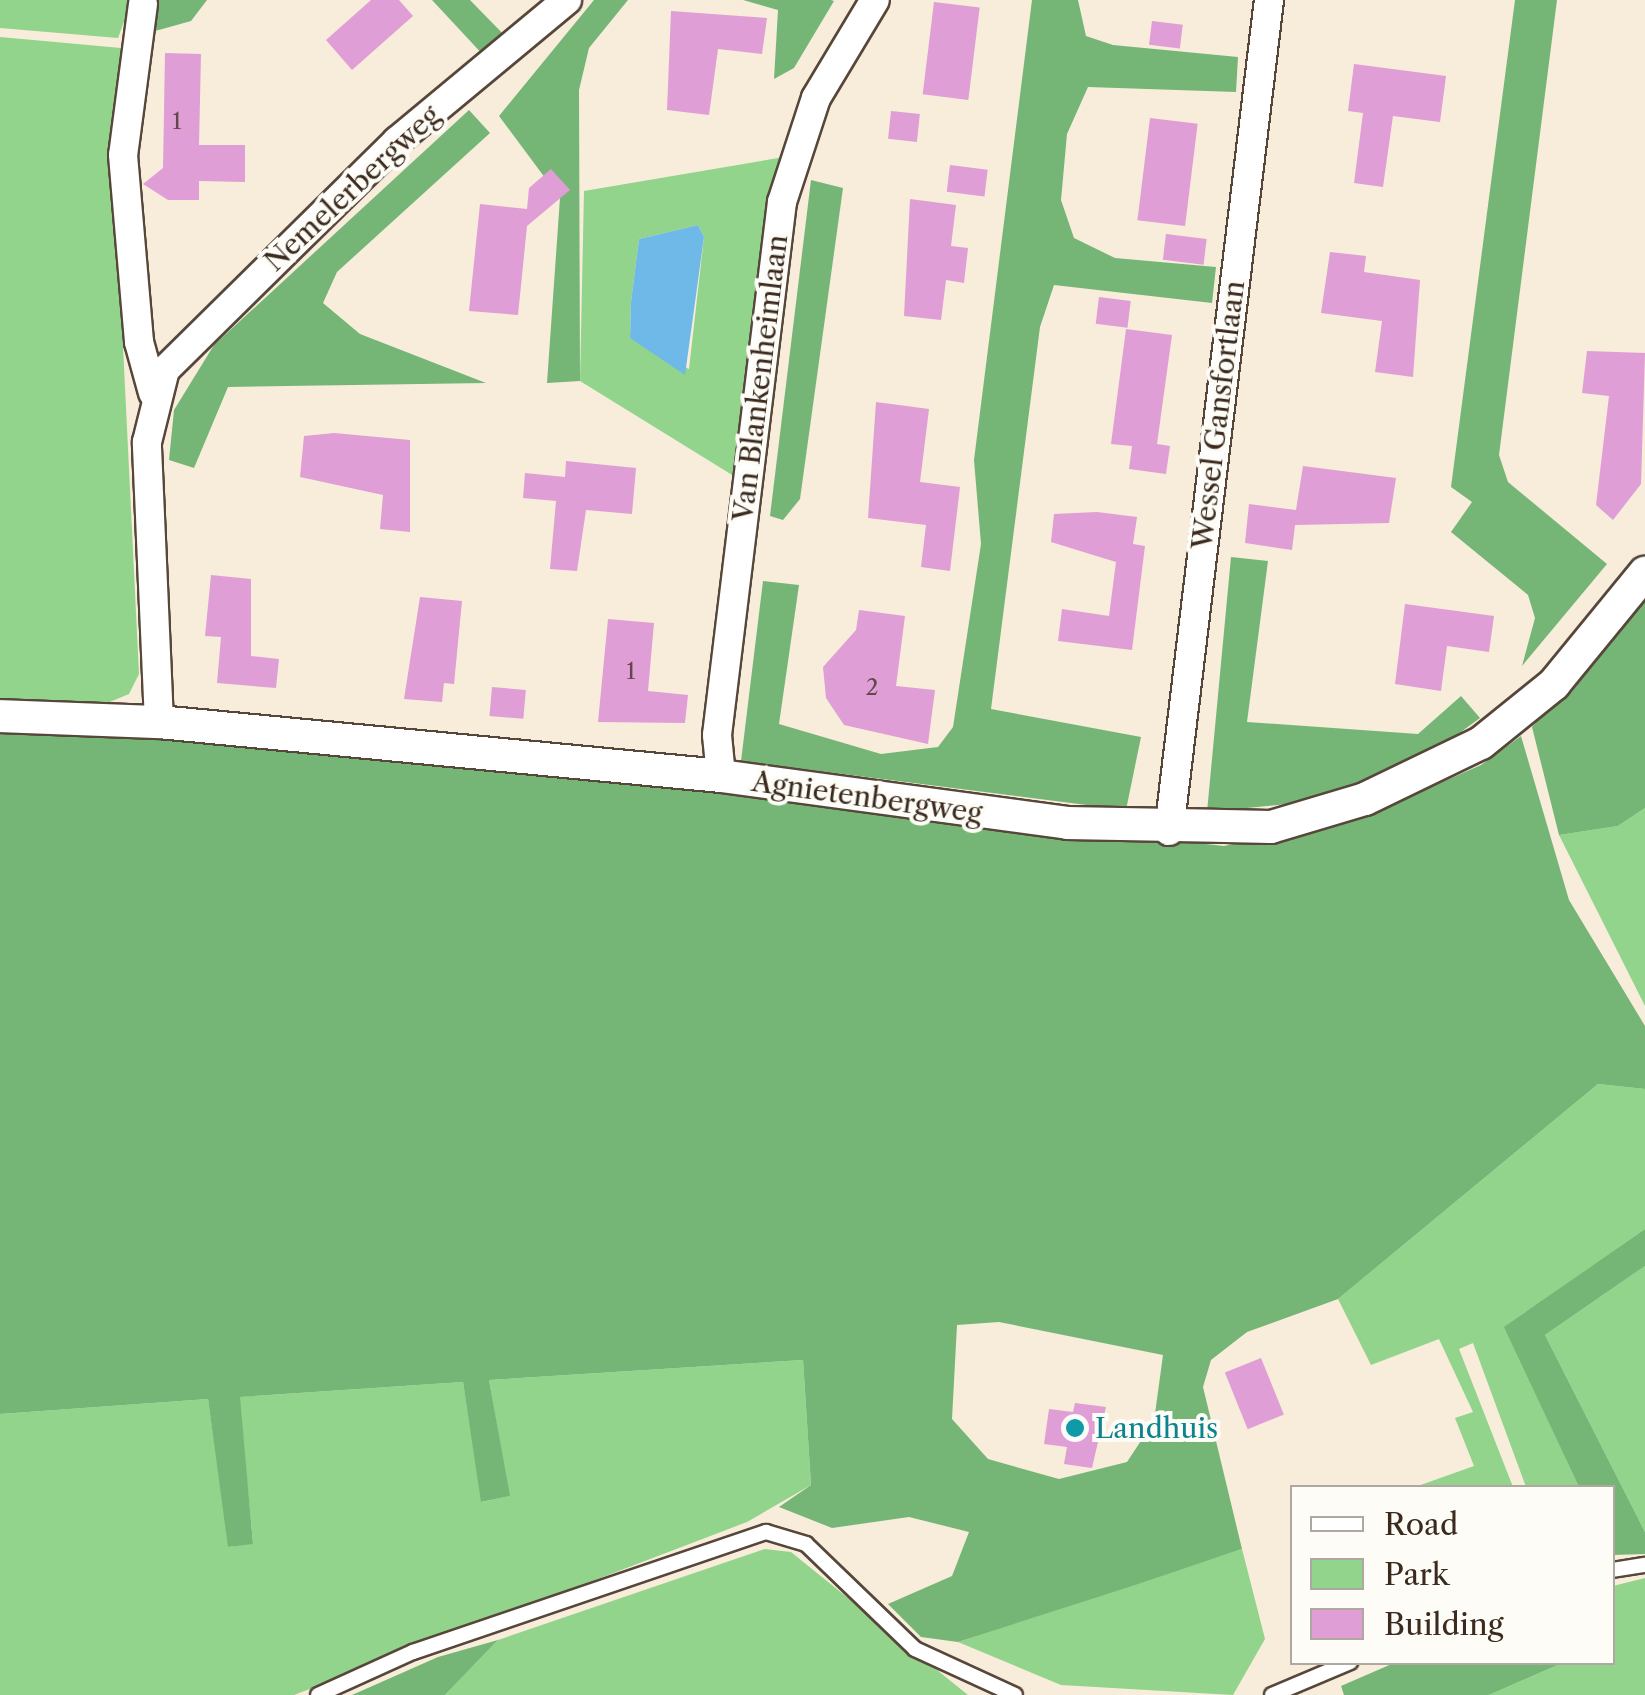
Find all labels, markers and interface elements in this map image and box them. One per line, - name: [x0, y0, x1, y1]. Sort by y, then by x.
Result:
- street label: Nemelerbergweg: [257, 98, 447, 278]
- house number: 1: [172, 109, 182, 135]
- street label: Van Blankenheimlaan: [726, 233, 794, 523]
- street label: Wessel Gansfortlaan: [1185, 279, 1251, 551]
- house number: 1: [626, 659, 636, 685]
- house number: 2: [866, 675, 878, 701]
- street label: Agnietenbergweg: [750, 764, 984, 830]
- place label: Landhuis: [1095, 1411, 1218, 1445]
- marker: Landhuis: [1064, 1417, 1086, 1439]
- legend: [1290, 1485, 1615, 1665]
- text: Road: [1384, 1506, 1458, 1543]
- text: Park: [1384, 1556, 1449, 1593]
- text: Building: [1384, 1606, 1504, 1643]

